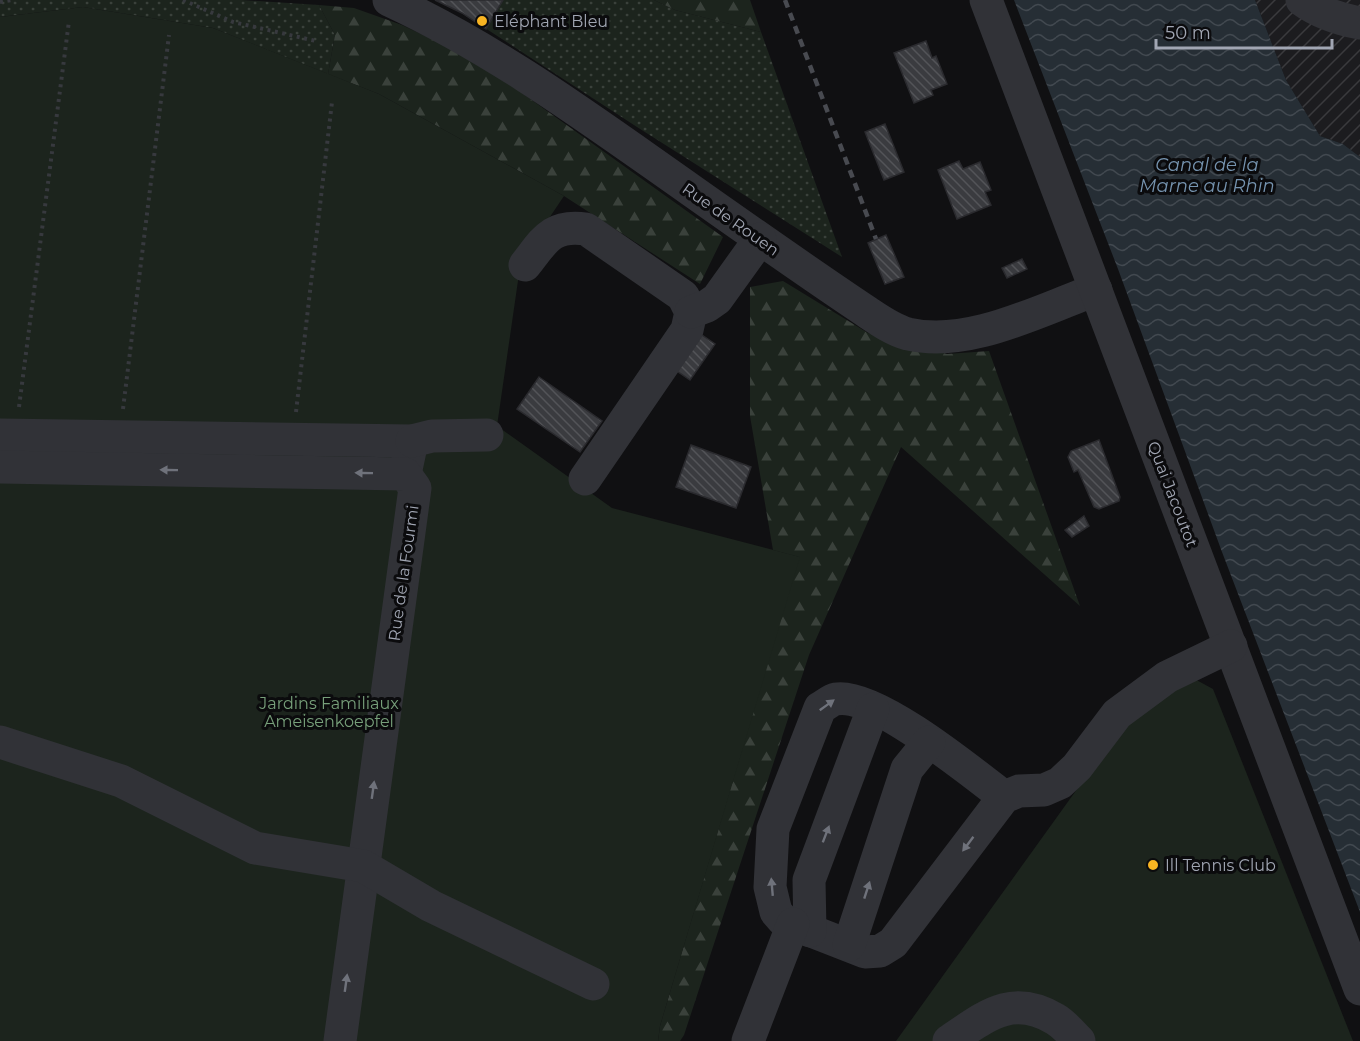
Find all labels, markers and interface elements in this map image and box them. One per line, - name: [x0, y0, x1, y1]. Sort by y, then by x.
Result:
- place label: Eléphant Bleu: [494, 12, 608, 31]
- scale bar: [1156, 12, 1332, 50]
- marker: Eléphant Bleu: [475, 14, 489, 28]
- text: 50 m: [1165, 22, 1211, 44]
- water label: Canal de la Marne au Rhin: [1139, 154, 1275, 197]
- street label: Rue de Rouen: [679, 179, 783, 260]
- street label: Quai Jacoutot: [1144, 439, 1202, 550]
- one-way arrow: [160, 465, 179, 475]
- one-way arrow: [354, 468, 373, 478]
- street label: Rue de la Fourmi: [385, 504, 422, 642]
- park label: Jardins Familiaux Ameisenkoepfel: [258, 694, 399, 731]
- one-way arrow: [819, 699, 835, 711]
- one-way arrow: [368, 781, 378, 800]
- one-way arrow: [822, 824, 832, 842]
- one-way arrow: [963, 836, 975, 851]
- place label: Ill Tennis Club: [1165, 856, 1276, 875]
- marker: Ill Tennis Club: [1146, 858, 1160, 872]
- one-way arrow: [767, 877, 777, 896]
- one-way arrow: [863, 881, 872, 899]
- one-way arrow: [342, 974, 351, 993]

